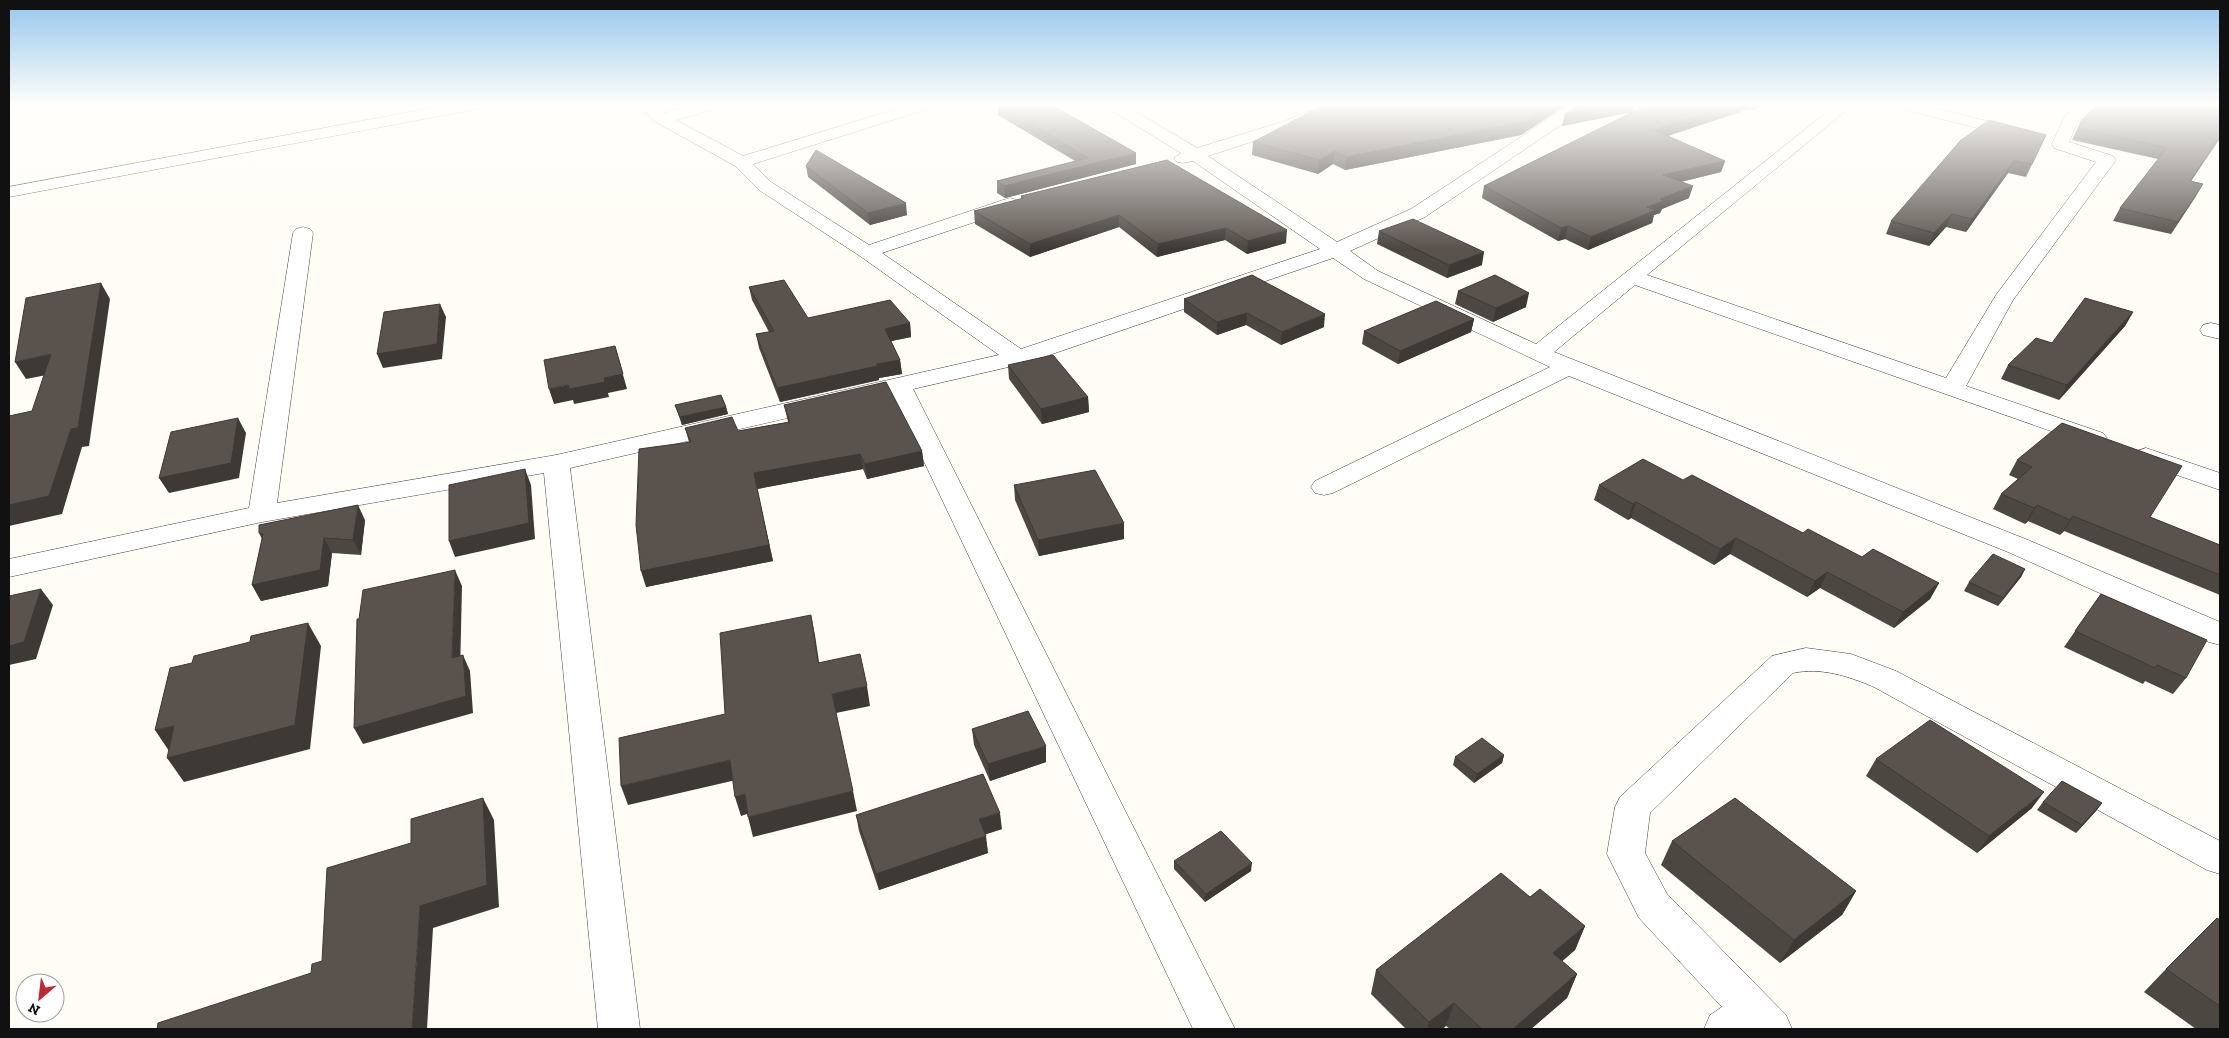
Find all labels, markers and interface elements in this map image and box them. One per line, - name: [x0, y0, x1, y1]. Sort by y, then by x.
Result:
- north arrow: [15, 973, 65, 1023]
- text: N: [25, 999, 43, 1019]

